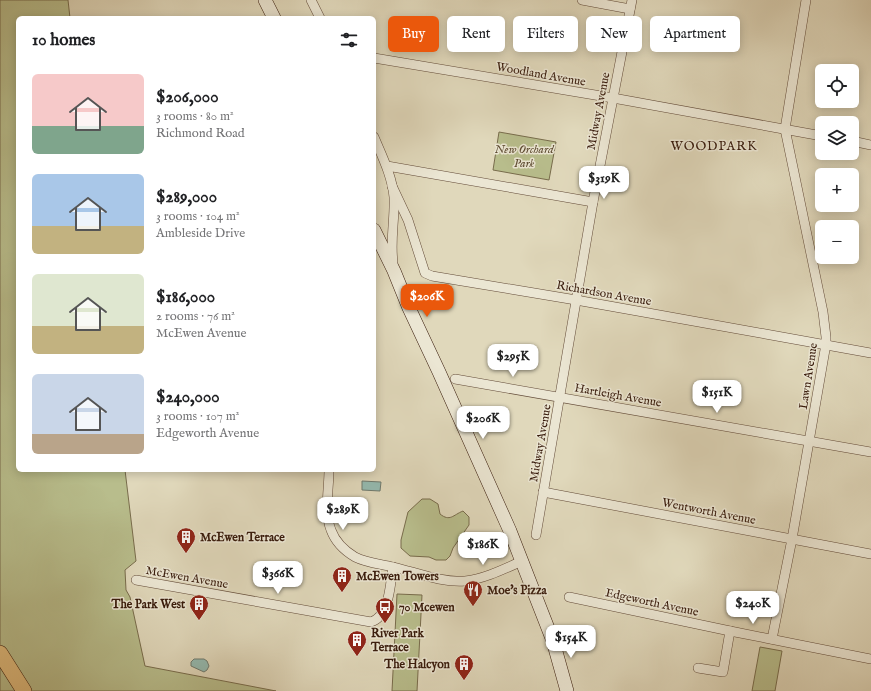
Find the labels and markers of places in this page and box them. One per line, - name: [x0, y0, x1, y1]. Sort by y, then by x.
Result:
- pin: $319K: [576, 166, 632, 200]
- pin: $206K: [399, 284, 455, 318]
- pin: $295K: [485, 344, 541, 378]
- pin: $151K: [689, 380, 745, 414]
- pin: $206K: [455, 406, 511, 440]
- pin: $289K: [315, 497, 371, 531]
- building icon: McEwen Terrace: [175, 526, 197, 554]
- place label: McEwen Terrace: [200, 530, 285, 545]
- pin: $186K: [455, 532, 511, 566]
- pin: $366K: [250, 561, 306, 595]
- building icon: McEwen Towers: [331, 565, 353, 593]
- place label: McEwen Towers: [356, 569, 440, 584]
- restaurant icon: Moe's Pizza: [462, 579, 484, 607]
- place label: Moe's Pizza: [487, 583, 547, 598]
- pin: $240K: [725, 591, 781, 625]
- building icon: The Park West: [188, 593, 210, 621]
- bus stop icon: 70 Mcewen: [374, 596, 396, 624]
- place label: The Park West: [111, 597, 186, 612]
- place label: 70 Mcewen: [399, 600, 455, 615]
- pin: $154K: [543, 625, 599, 659]
- place label: River Park Terrace: [370, 626, 424, 655]
- building icon: River Park Terrace: [346, 629, 368, 657]
- building icon: The Halcyon: [453, 653, 475, 681]
- place label: The Halcyon: [383, 657, 451, 673]

